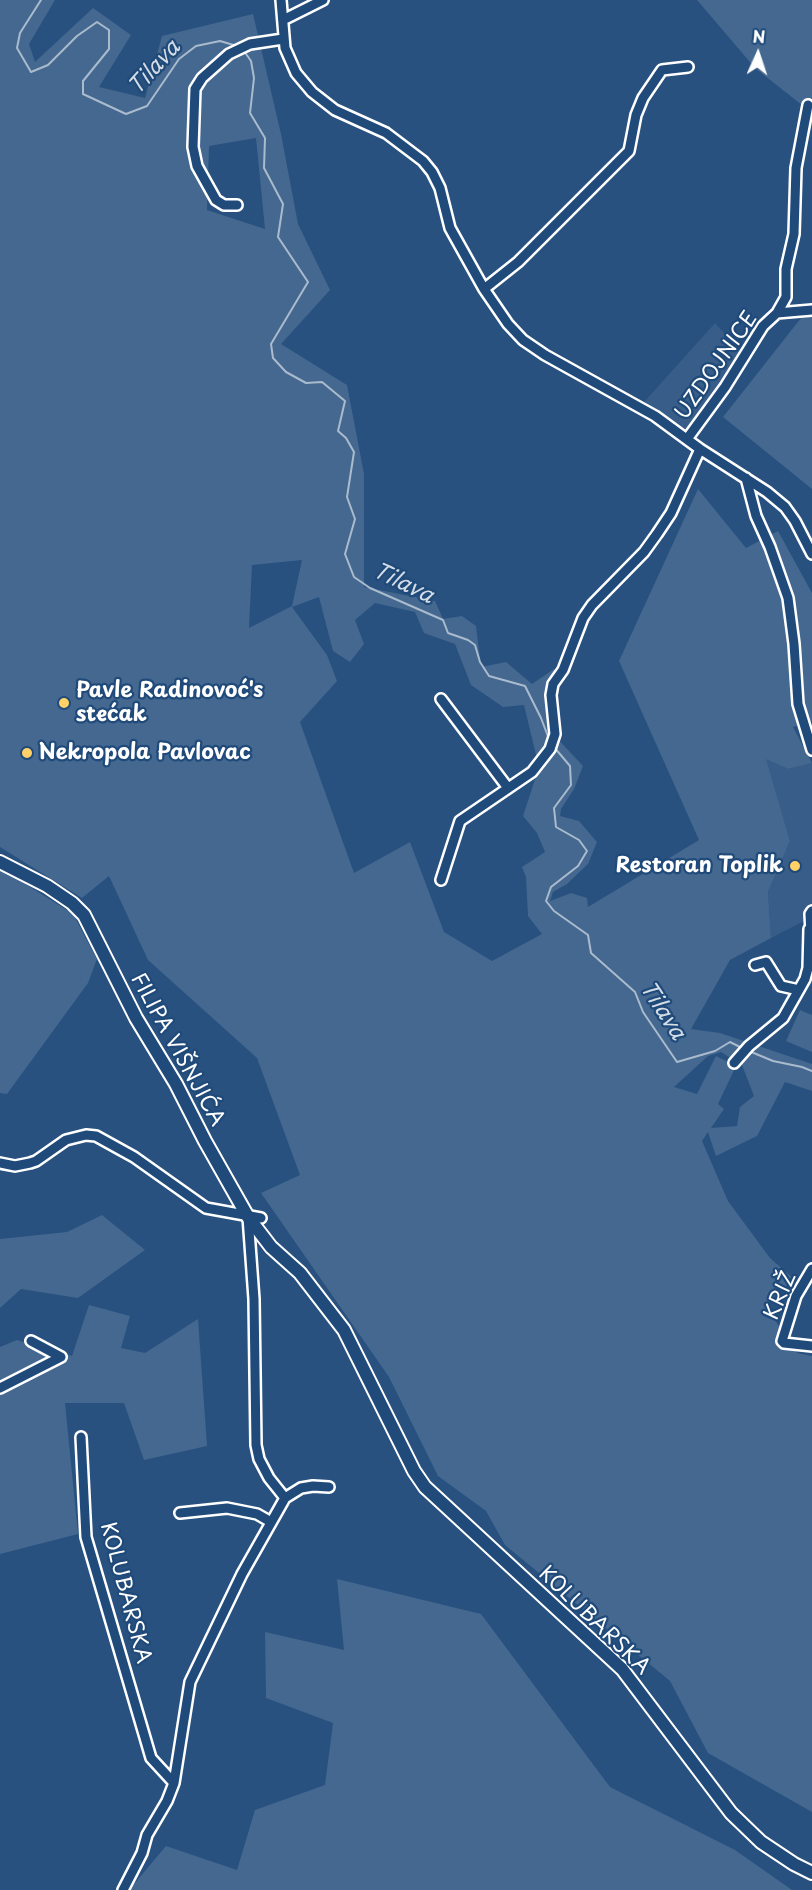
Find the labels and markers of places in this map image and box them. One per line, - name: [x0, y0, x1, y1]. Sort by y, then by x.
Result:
- place label: Pavle Radinovoć's stećak: [76, 678, 263, 728]
- marker: Pavle Radinovoć's stećak: [57, 696, 71, 710]
- place label: Nekropola Pavlovac: [39, 740, 251, 766]
- marker: Nekropola Pavlovac: [20, 746, 34, 760]
- place label: Restoran Toplik: [616, 853, 783, 879]
- marker: Restoran Toplik: [788, 859, 802, 873]

